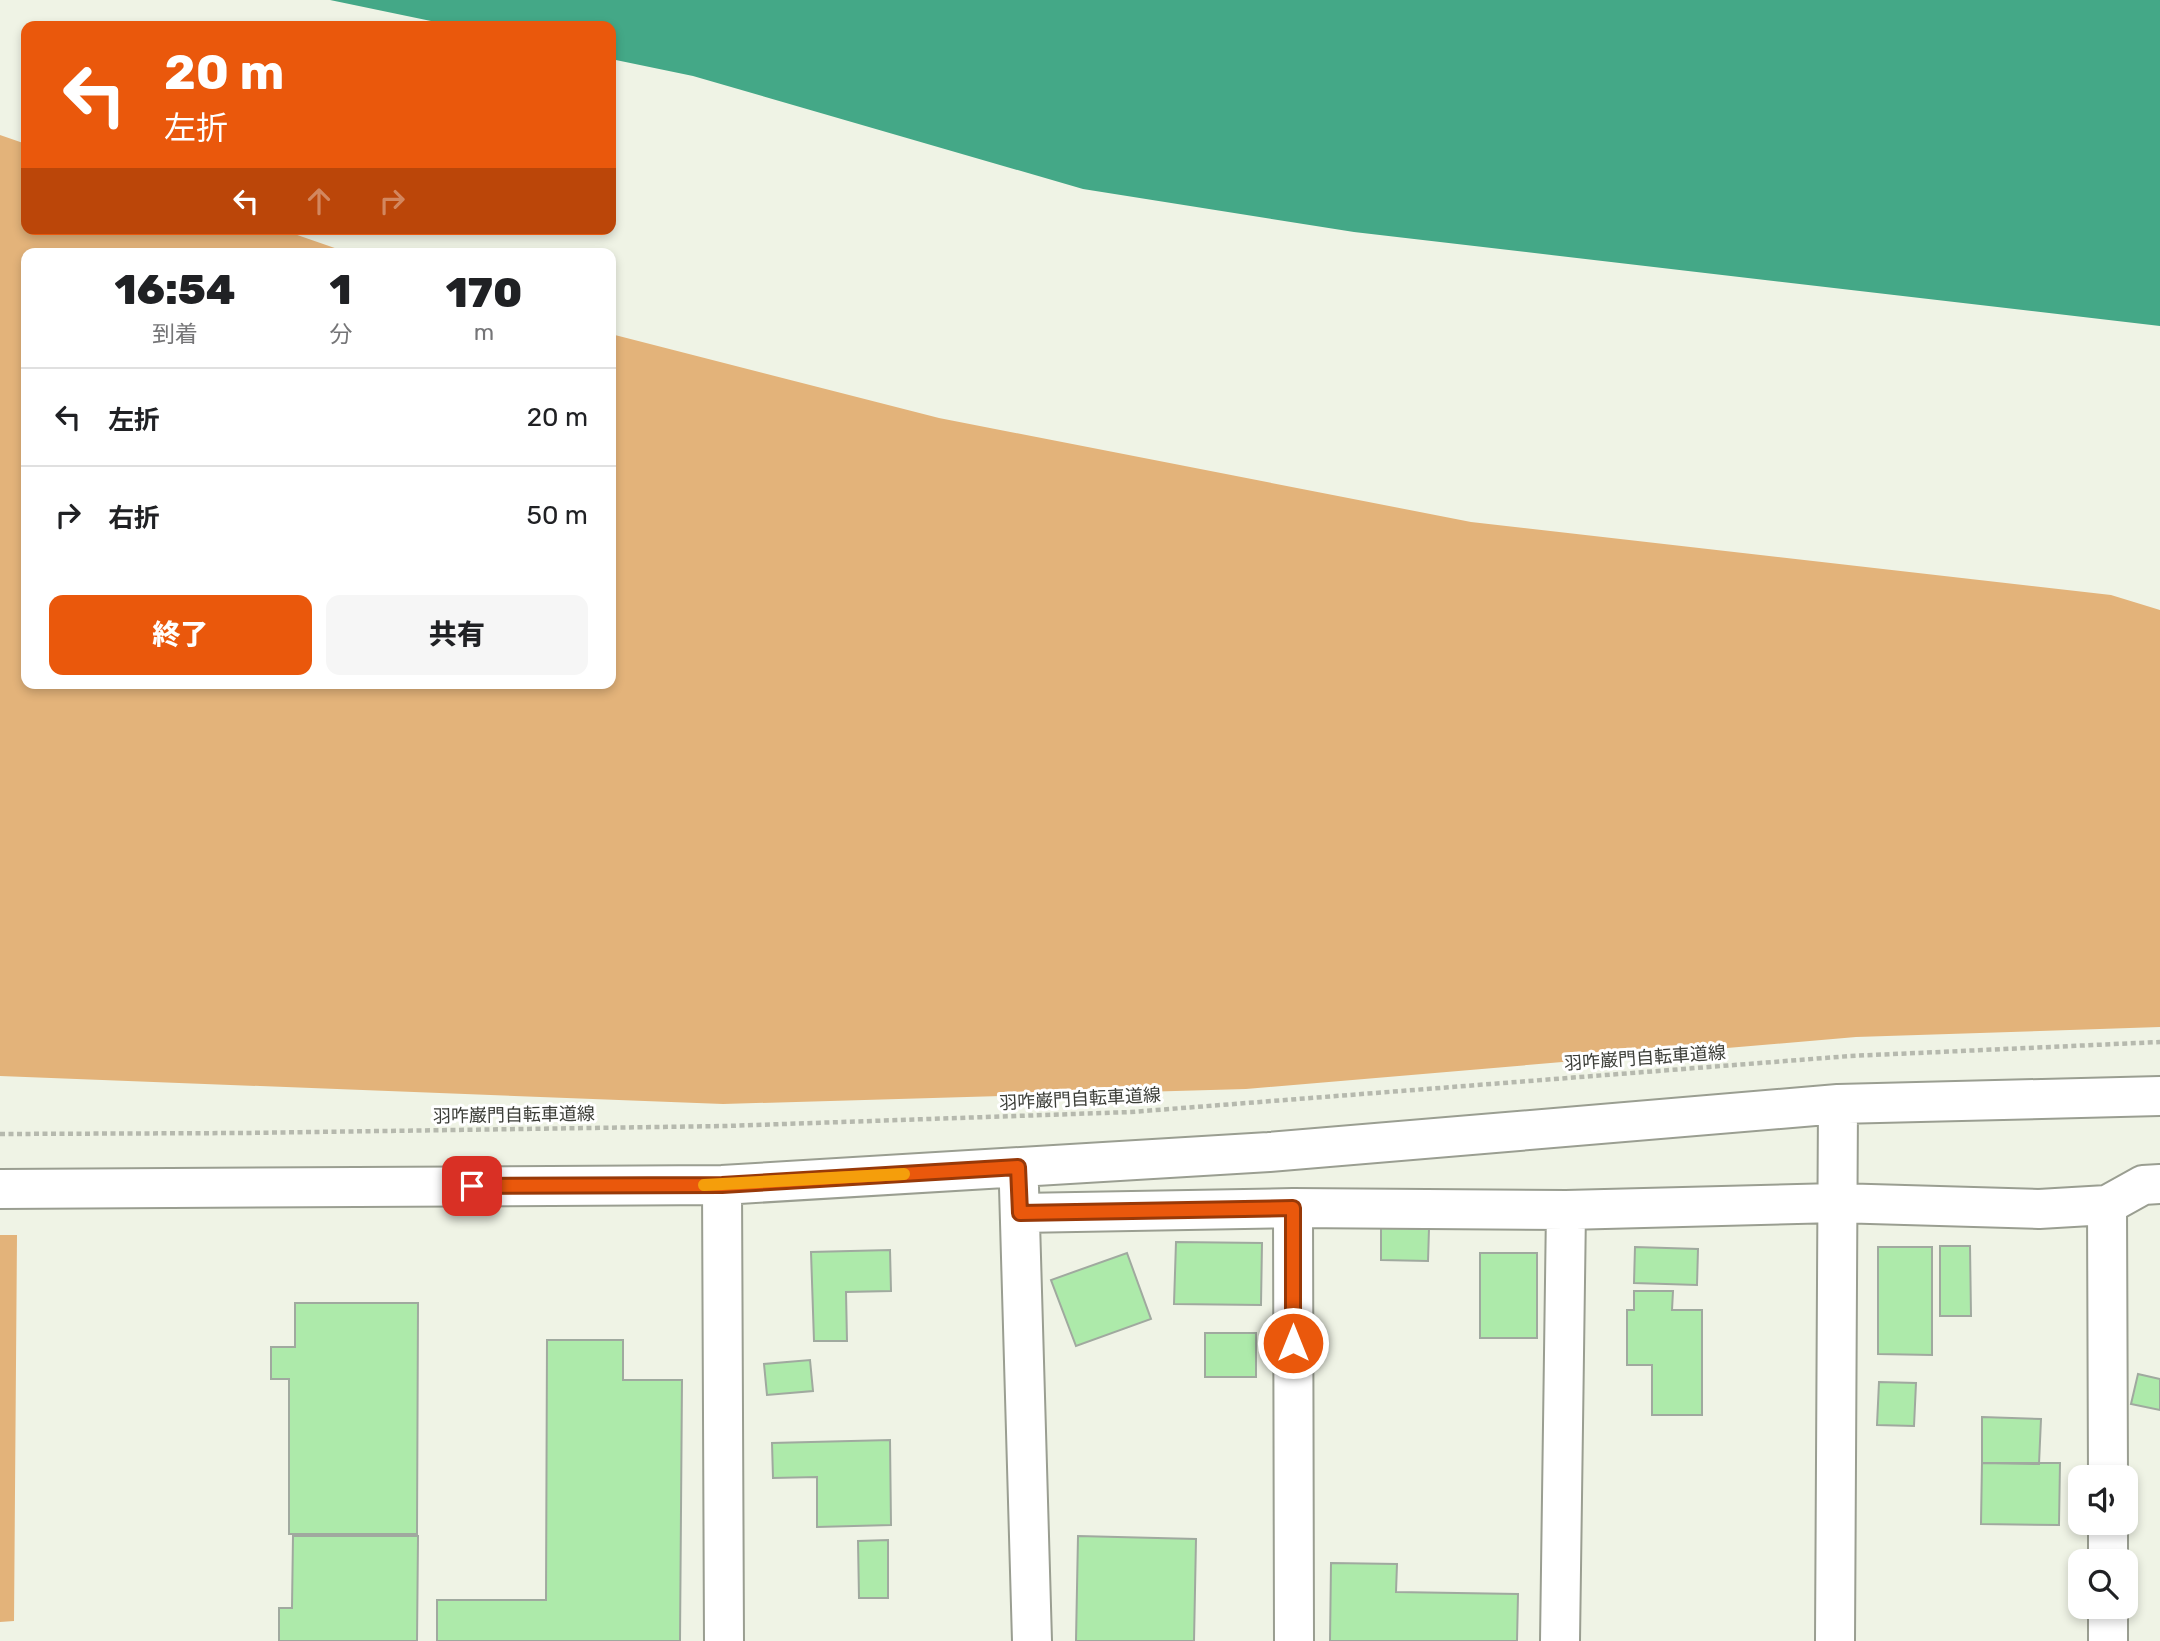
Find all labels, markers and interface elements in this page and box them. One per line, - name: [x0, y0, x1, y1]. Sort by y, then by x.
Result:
- text: 20 m: [164, 43, 285, 101]
- icon: left: [49, 49, 140, 140]
- text: 左折: [164, 109, 228, 147]
- icon: left: [227, 182, 265, 220]
- icon: ahead: [300, 182, 338, 220]
- icon: right: [373, 182, 411, 220]
- text: 16:54: [115, 265, 236, 315]
- text: 1: [330, 265, 352, 315]
- text: 170: [446, 268, 522, 318]
- text: m: [474, 318, 494, 346]
- text: 到着: [152, 320, 198, 348]
- text: 分: [329, 320, 352, 348]
- icon: left: [49, 398, 87, 436]
- text: 20 m: [527, 402, 588, 433]
- text: 左折: [108, 405, 160, 436]
- icon: right: [49, 496, 87, 534]
- text: 50 m: [527, 500, 588, 531]
- text: 右折: [108, 503, 160, 534]
- button: 終了: [49, 595, 312, 675]
- button: 共有: [326, 595, 588, 675]
- street label: 羽咋巌門自転車道線: [1563, 1041, 1727, 1075]
- street label: 羽咋巌門自転車道線: [999, 1084, 1161, 1114]
- street label: 羽咋巌門自転車道線: [433, 1103, 595, 1127]
- pin: [442, 1156, 502, 1216]
- icon: arrive: [453, 1167, 491, 1205]
- position arrow: [1256, 1306, 1330, 1380]
- map controls: [2068, 1465, 2138, 1619]
- button: sound: [2068, 1465, 2138, 1535]
- button: search: [2068, 1549, 2138, 1619]

